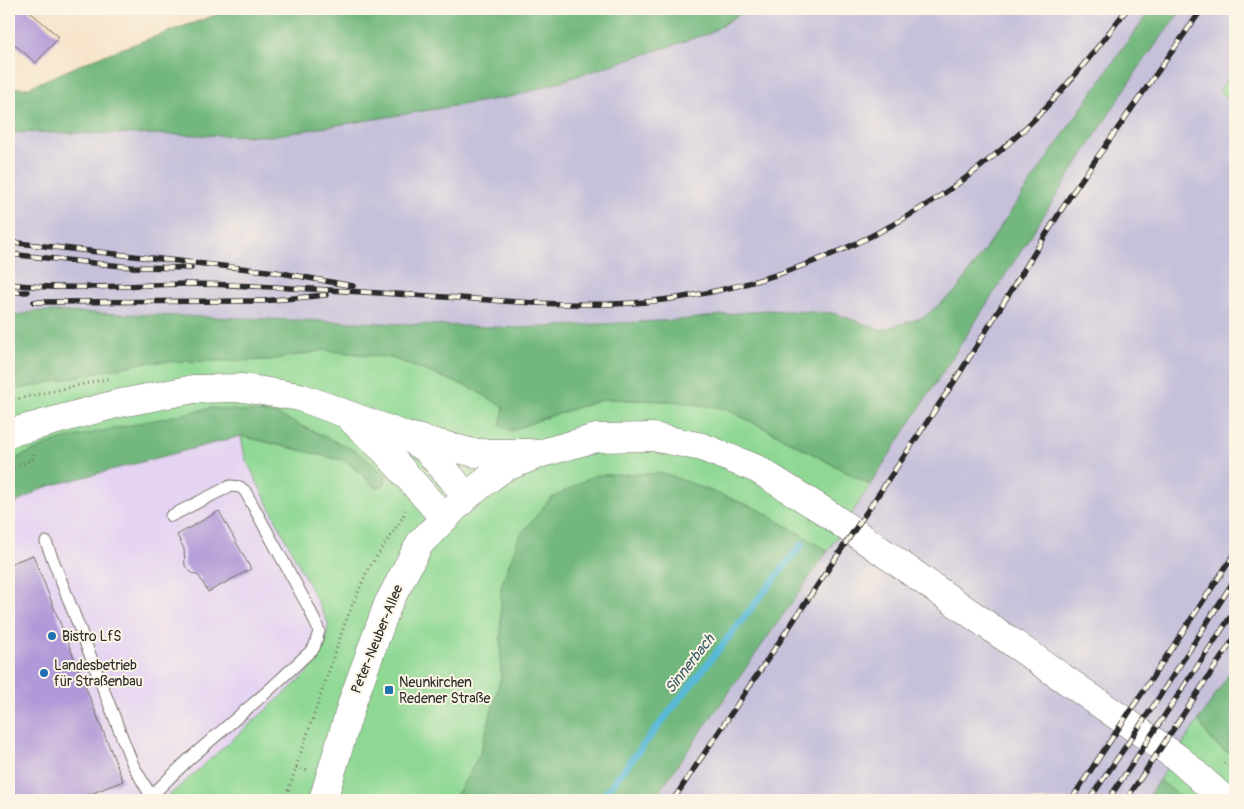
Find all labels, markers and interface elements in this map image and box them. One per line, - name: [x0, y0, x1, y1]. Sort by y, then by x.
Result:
- street label: Peter-Neuber-Allee: [347, 582, 407, 696]
- place label: Bistro LfS: [62, 628, 121, 645]
- marker: Bistro LfS: [46, 630, 58, 642]
- water label: Sinnerbach: [661, 630, 720, 697]
- place label: Landesbetrieb für Straßenbau: [54, 657, 143, 690]
- marker: Landesbetrieb für Straßenbau: [38, 667, 50, 679]
- place label: Neunkirchen Redener Straße: [399, 674, 490, 707]
- marker: Neunkirchen Redener Straße: [383, 684, 395, 696]

